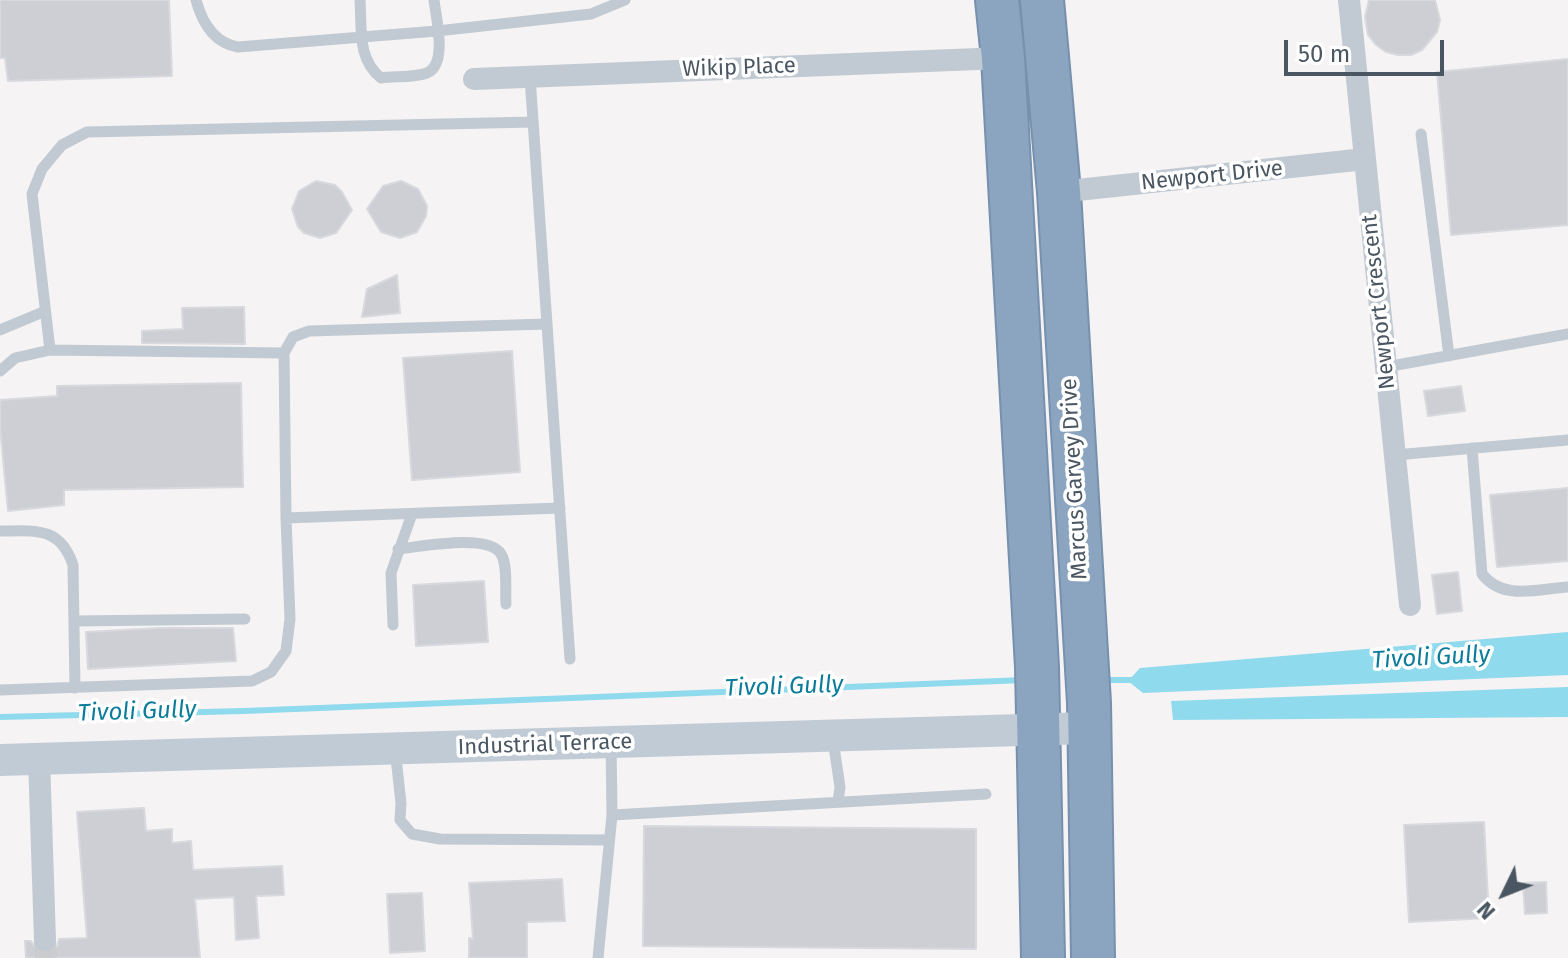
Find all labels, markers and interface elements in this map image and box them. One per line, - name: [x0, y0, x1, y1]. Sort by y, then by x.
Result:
- scale bar: [1288, 24, 1448, 74]
- text: 50 m: [1298, 40, 1350, 68]
- street label: Wikip Place: [682, 53, 796, 83]
- street label: Newport Drive: [1140, 155, 1284, 197]
- street label: Newport Crescent: [1357, 213, 1401, 391]
- street label: Marcus Garvey Drive: [1057, 378, 1093, 580]
- water label: Tivoli Gully: [1371, 641, 1491, 675]
- water label: Tivoli Gully: [724, 671, 844, 703]
- water label: Tivoli Gully: [77, 696, 197, 728]
- street label: Industrial Terrace: [457, 729, 633, 761]
- north arrow: [1464, 854, 1544, 934]
- text: N: [1471, 896, 1501, 925]

